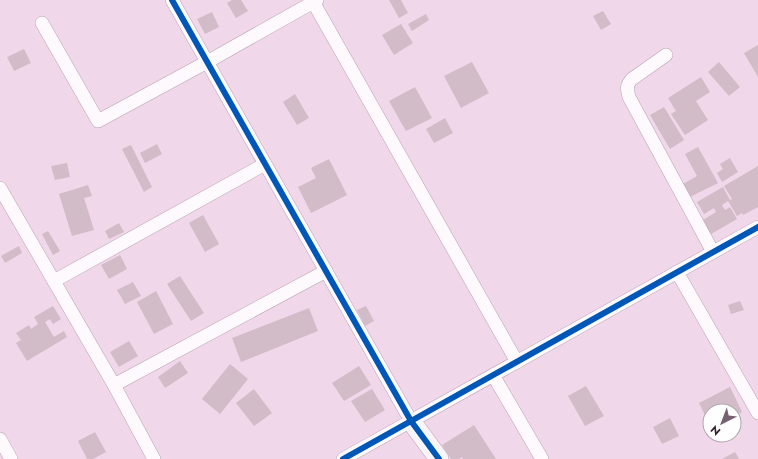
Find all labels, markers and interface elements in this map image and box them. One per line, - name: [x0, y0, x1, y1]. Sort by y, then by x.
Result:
- north arrow: [702, 403, 742, 443]
- text: N: [707, 422, 724, 439]

